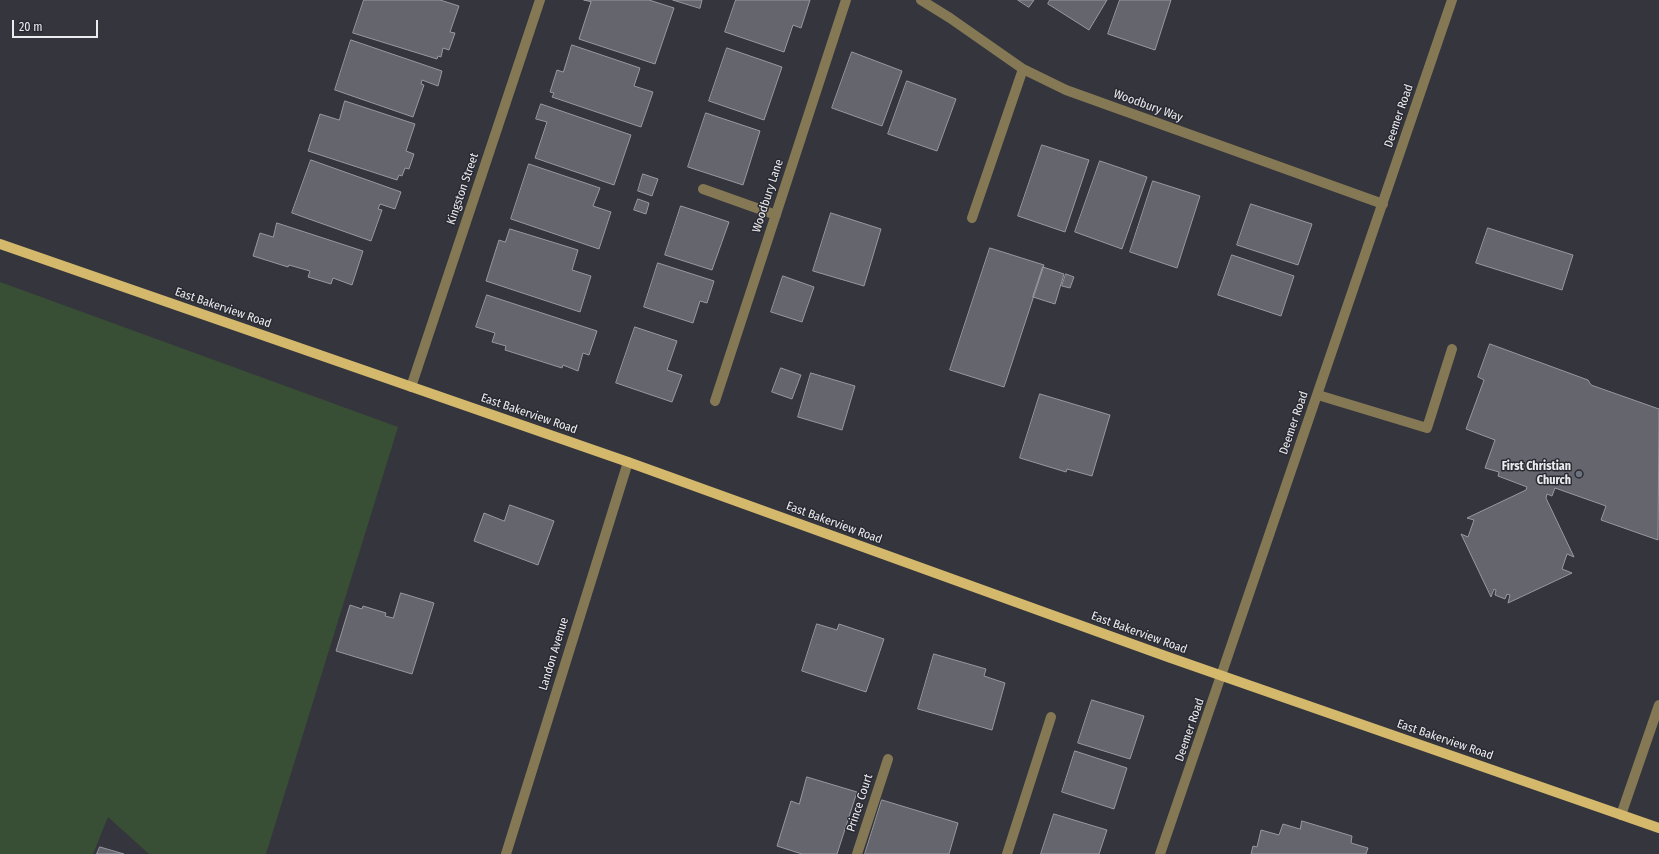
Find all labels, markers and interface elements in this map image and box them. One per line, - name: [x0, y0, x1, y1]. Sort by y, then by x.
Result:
- scale bar: [14, 12, 100, 38]
- text: 20 m: [19, 20, 43, 34]
- street label: Deemer Road: [1381, 83, 1417, 149]
- street label: Woodbury Way: [1111, 87, 1185, 125]
- street label: Kingston Street: [444, 151, 482, 227]
- street label: Woodbury Lane: [749, 157, 787, 235]
- street label: East Bakerview Road: [173, 285, 273, 331]
- street label: Deemer Road: [1276, 390, 1312, 456]
- street label: East Bakerview Road: [479, 391, 579, 437]
- place label: First Christian Church: [1502, 460, 1571, 488]
- marker: First Christian Church: [1574, 469, 1584, 479]
- street label: East Bakerview Road: [784, 499, 884, 547]
- street label: East Bakerview Road: [1089, 609, 1189, 657]
- street label: Landon Avenue: [536, 616, 572, 692]
- street label: Deemer Road: [1172, 697, 1208, 763]
- street label: East Bakerview Road: [1395, 717, 1495, 763]
- street label: Prince Court: [844, 772, 876, 834]

